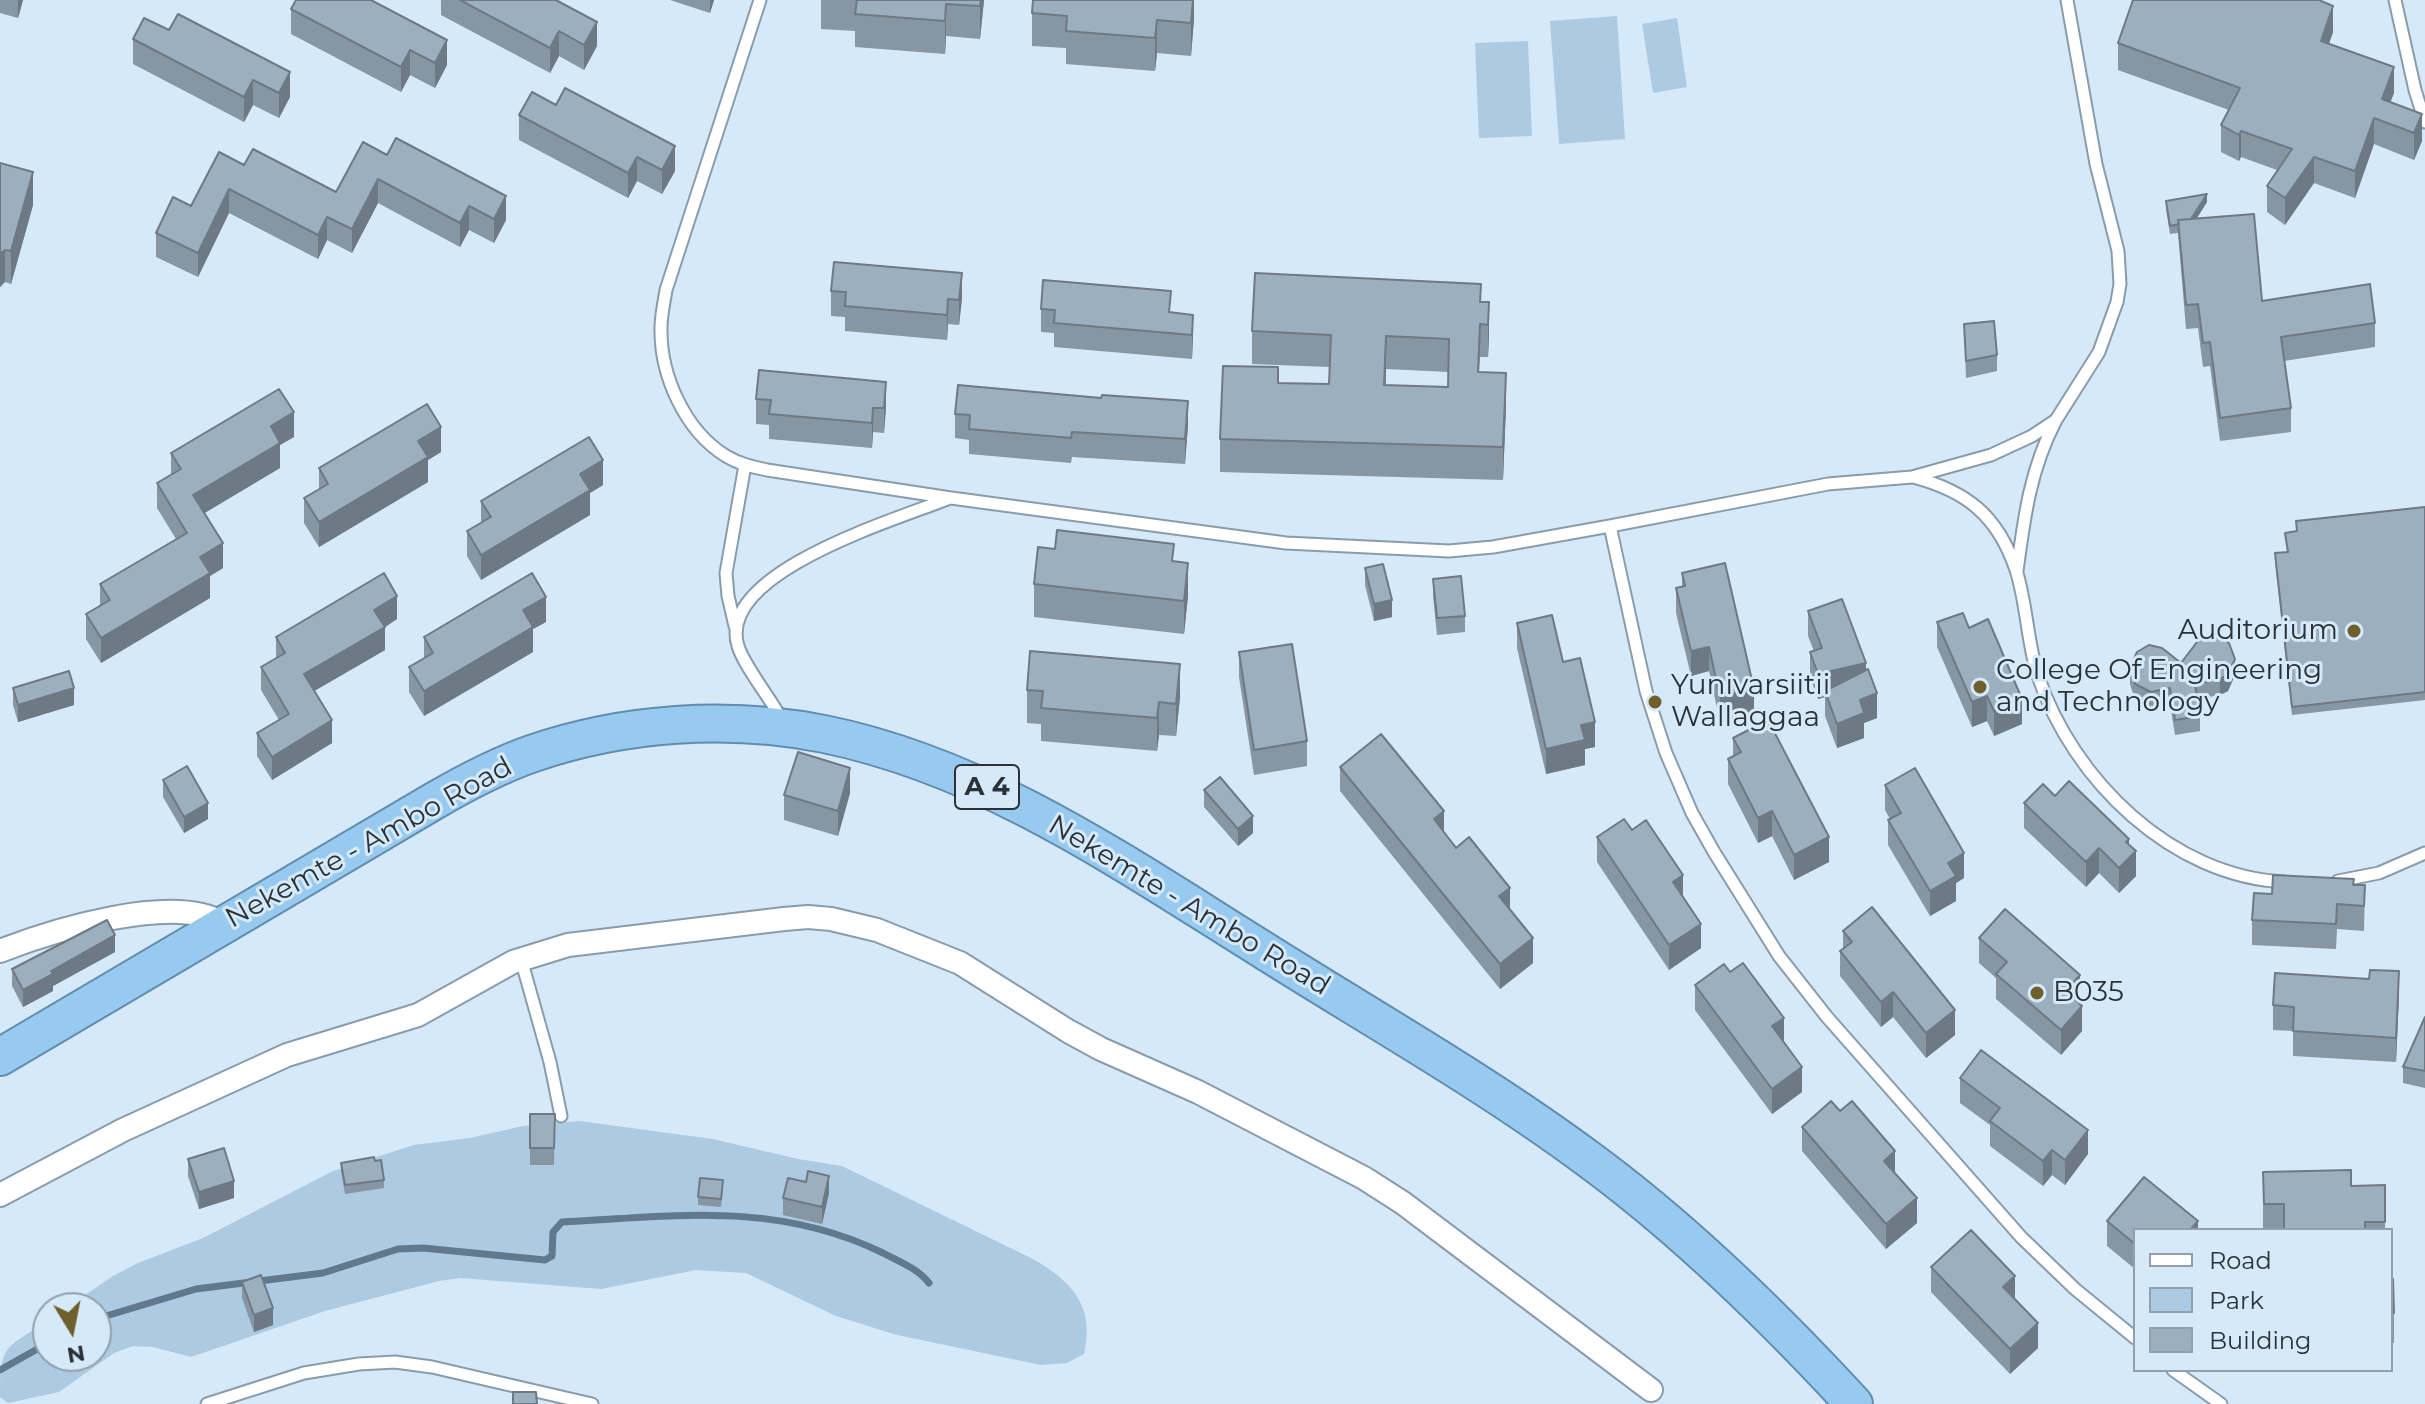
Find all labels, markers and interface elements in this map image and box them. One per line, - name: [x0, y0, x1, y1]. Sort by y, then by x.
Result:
- place label: Auditorium: [2178, 614, 2338, 648]
- marker: Auditorium: [2345, 622, 2363, 640]
- place label: College Of Engineering and Technology: [1996, 654, 2322, 720]
- place label: Yunivarsiitii Wallaggaa: [1671, 669, 1830, 735]
- marker: College Of Engineering and Technology: [1971, 678, 1989, 696]
- marker: Yunivarsiitii Wallaggaa: [1646, 693, 1664, 711]
- street label: Nekemte - Ambo Road: [220, 750, 518, 936]
- road number: A 4: [955, 765, 1019, 809]
- street label: Nekemte - Ambo Road: [1042, 809, 1336, 1003]
- place label: B035: [2053, 976, 2124, 1010]
- marker: B035: [2028, 984, 2046, 1002]
- legend: [2133, 1228, 2393, 1372]
- text: Road: [2209, 1246, 2272, 1275]
- text: Park: [2209, 1286, 2264, 1315]
- north arrow: [32, 1292, 112, 1372]
- text: Building: [2209, 1326, 2312, 1355]
- text: N: [65, 1339, 87, 1369]

